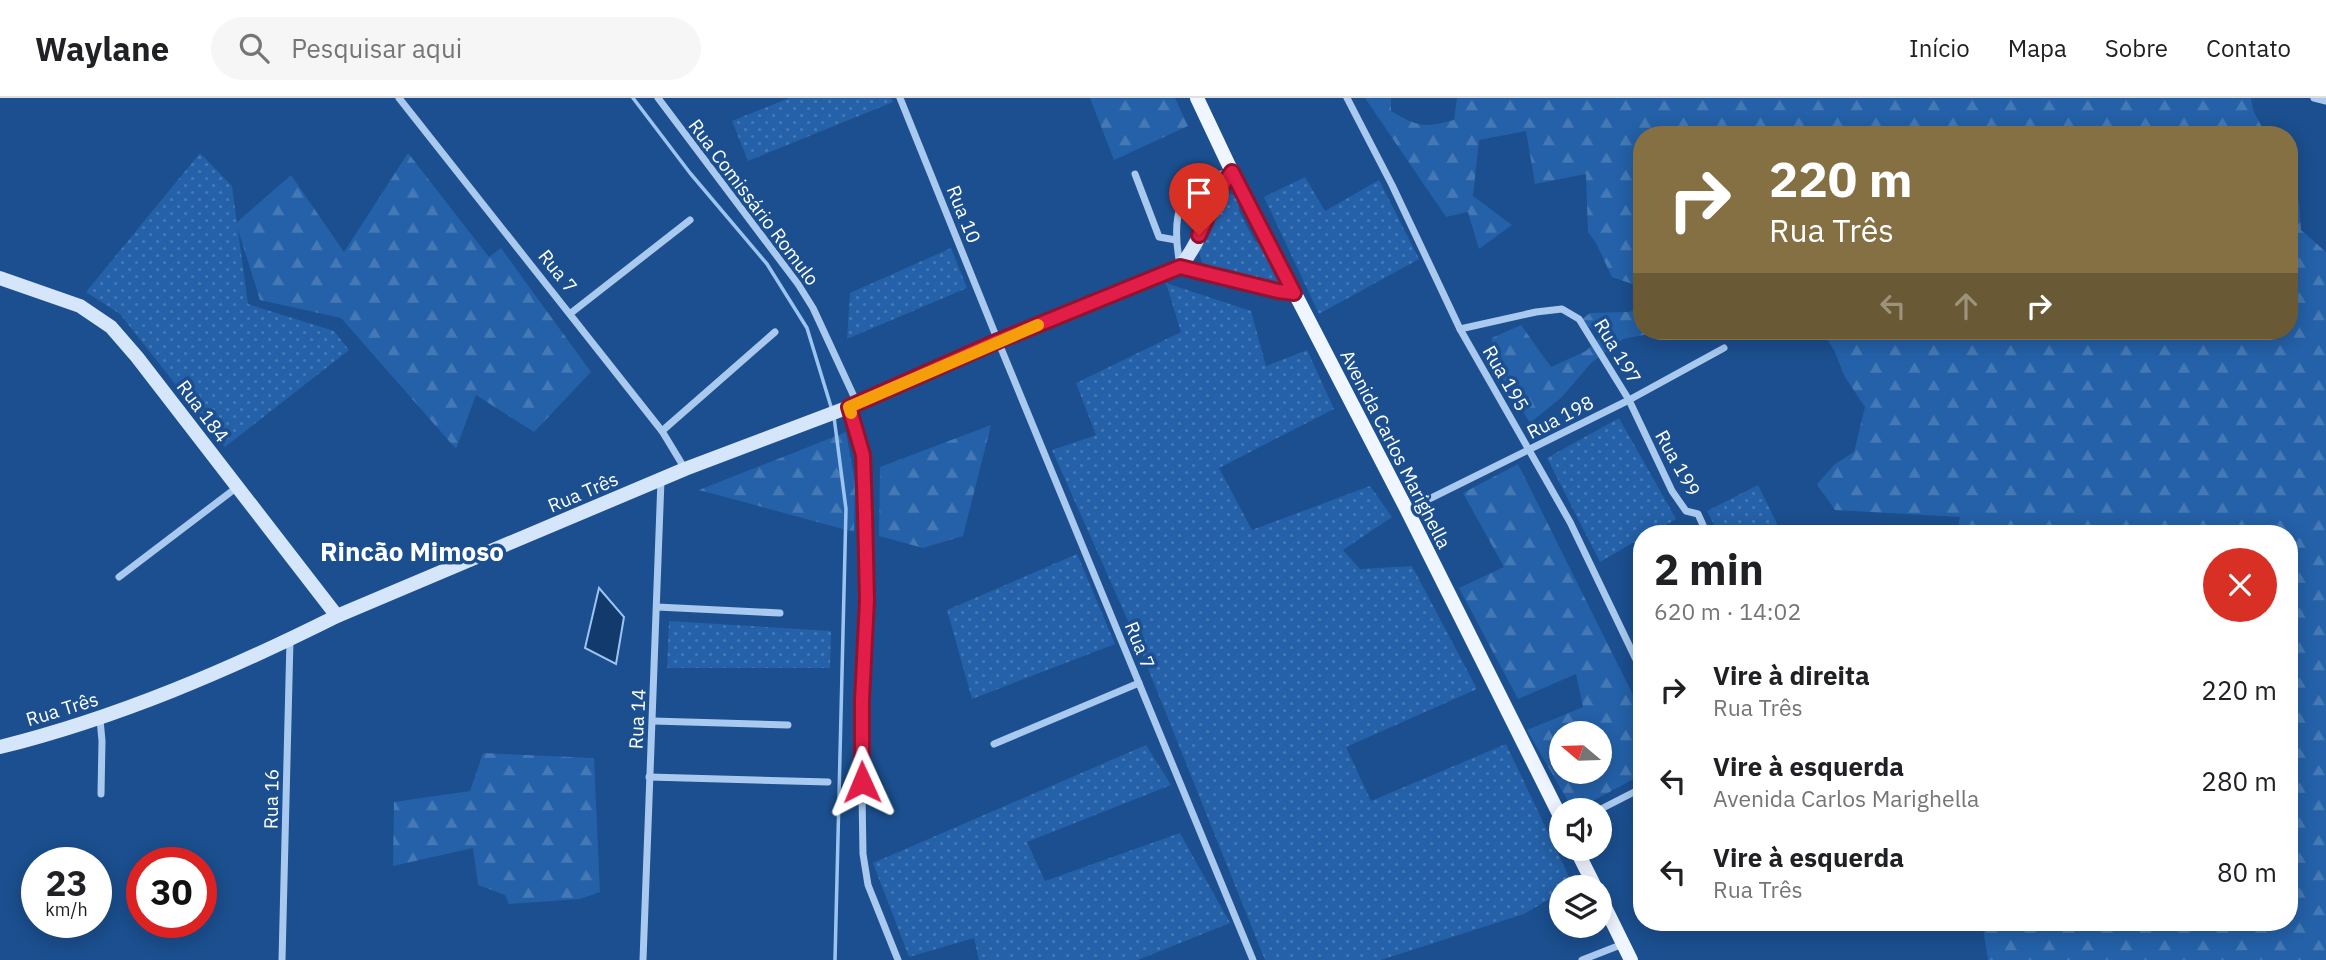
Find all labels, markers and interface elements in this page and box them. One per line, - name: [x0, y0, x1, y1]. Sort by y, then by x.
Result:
- search box: [211, 17, 701, 80]
- text: Waylane: [35, 27, 169, 70]
- icon: search: [235, 29, 273, 67]
- text: Pesquisar aqui: [291, 31, 462, 65]
- text: Início: [1909, 32, 1970, 64]
- text: Mapa: [2008, 32, 2067, 64]
- text: Sobre: [2105, 32, 2168, 64]
- text: Contato: [2206, 32, 2291, 64]
- street label: Rua Comissário Romulo: [683, 114, 825, 290]
- text: 220 m: [1769, 147, 1913, 210]
- icon: right: [1654, 154, 1745, 245]
- pin: [1169, 163, 1229, 235]
- icon: arrive: [1180, 174, 1218, 212]
- street label: Rua 10: [942, 182, 986, 246]
- text: Rua Três: [1769, 209, 1894, 251]
- street label: Rua 7: [533, 244, 583, 298]
- icon: left: [1874, 287, 1912, 325]
- icon: ahead: [1947, 287, 1985, 325]
- icon: right: [2020, 287, 2058, 325]
- street label: Rua 197: [1589, 314, 1647, 388]
- street label: Rua 195: [1478, 341, 1534, 415]
- street label: Avenida Carlos Marighella: [1335, 346, 1457, 552]
- street label: Rua 184: [172, 375, 234, 447]
- street label: Rua 198: [1523, 390, 1597, 444]
- street label: Rua 199: [1650, 426, 1706, 500]
- street label: Rua Três: [544, 466, 622, 518]
- district label: Rincão Mimoso: [320, 534, 504, 568]
- text: 2 min: [1654, 542, 1764, 597]
- button: close: [2203, 548, 2277, 622]
- text: 620 m · 14:02: [1654, 596, 1801, 626]
- street label: Rua 7: [1120, 618, 1160, 672]
- text: Vire à direita: [1713, 658, 1870, 692]
- icon: right: [1654, 671, 1692, 709]
- text: 220 m: [2201, 673, 2277, 707]
- street label: Rua Três: [23, 687, 101, 731]
- street label: Rua 14: [623, 688, 651, 750]
- text: Rua Três: [1713, 692, 1803, 722]
- north arrow: [1549, 721, 1612, 784]
- map controls: [1549, 721, 1612, 938]
- position arrow: [825, 745, 899, 819]
- text: Vire à esquerda: [1713, 749, 1904, 783]
- icon: left: [1654, 762, 1692, 800]
- text: 280 m: [2201, 764, 2277, 798]
- street label: Rua 16: [258, 769, 284, 829]
- text: Avenida Carlos Marighella: [1713, 783, 1979, 813]
- button: sound: [1549, 798, 1612, 861]
- text: Vire à esquerda: [1713, 840, 1904, 874]
- speed limit sign: 30: [126, 847, 217, 938]
- icon: left: [1654, 853, 1692, 891]
- text: 80 m: [2217, 855, 2277, 889]
- text: 23: [45, 860, 88, 906]
- text: Rua Três: [1713, 874, 1803, 904]
- button: layers: [1549, 875, 1612, 938]
- text: km/h: [45, 898, 88, 921]

